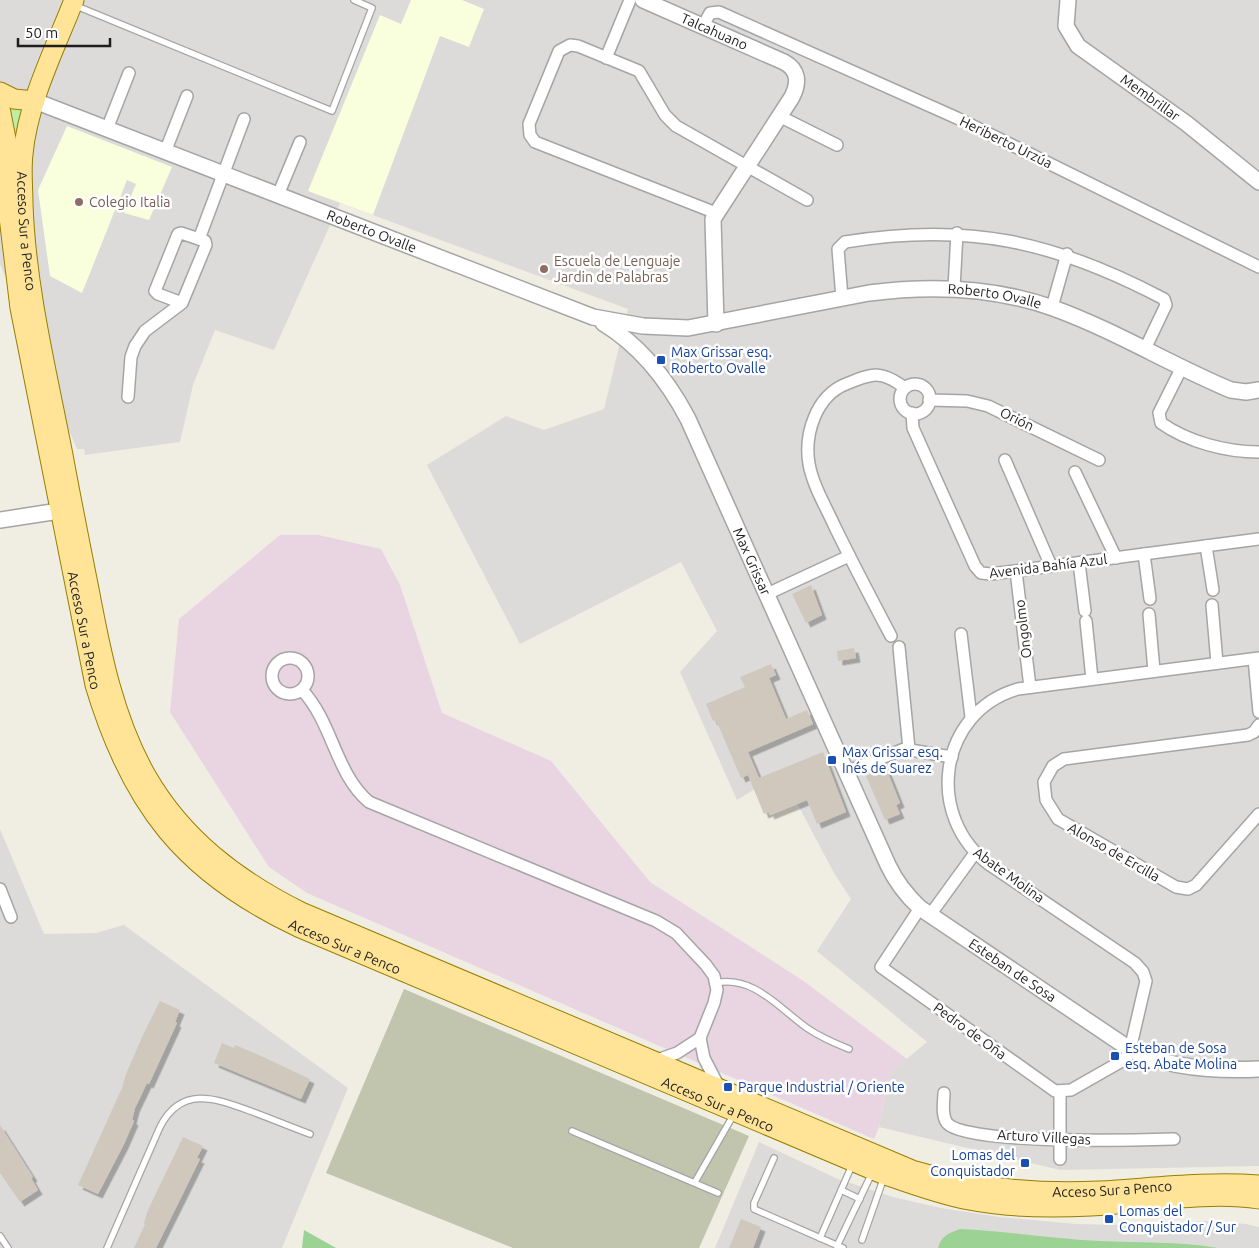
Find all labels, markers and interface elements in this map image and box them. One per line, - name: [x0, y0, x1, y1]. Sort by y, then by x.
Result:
- street label: Talcahuano: [679, 10, 750, 53]
- scale bar: [18, 15, 110, 47]
- text: 50 m: [25, 24, 58, 41]
- street label: Membrillar: [1117, 71, 1183, 124]
- street label: Heriberto Urzúa: [957, 113, 1055, 171]
- street label: Acceso Sur a Penco: [14, 171, 39, 292]
- place label: Colegio Italia: [89, 194, 171, 210]
- marker: Colegio Italia: [73, 196, 85, 208]
- street label: Roberto Ovalle: [324, 207, 419, 256]
- place label: Escuela de Lenguaje Jardin de Palabras: [554, 253, 681, 285]
- marker: Escuela de Lenguaje Jardin de Palabras: [538, 263, 550, 275]
- street label: Roberto Ovalle: [947, 281, 1044, 312]
- place label: Max Grissar esq. Roberto Ovalle: [671, 344, 772, 376]
- marker: Max Grissar esq. Roberto Ovalle: [655, 354, 667, 366]
- street label: Orión: [997, 404, 1037, 434]
- street label: Max Grissar: [730, 525, 774, 598]
- street label: Avenida Bahía Azul: [988, 551, 1108, 581]
- street label: Acceso Sur a Penco: [65, 570, 104, 691]
- street label: Ongolmo: [1011, 599, 1035, 659]
- place label: Max Grissar esq. Inés de Suarez: [842, 744, 943, 776]
- marker: Max Grissar esq. Inés de Suarez: [826, 754, 838, 766]
- street label: Alonso de Ercilla: [1065, 819, 1163, 885]
- street label: Abate Molina: [971, 844, 1047, 906]
- street label: Acceso Sur a Penco: [286, 916, 403, 977]
- street label: Esteban de Sosa: [966, 935, 1059, 1005]
- street label: Pedro de Oña: [931, 999, 1009, 1063]
- place label: Esteban de Sosa esq. Abate Molina: [1125, 1040, 1237, 1072]
- marker: Esteban de Sosa esq. Abate Molina: [1109, 1050, 1121, 1062]
- street label: Acceso Sur a Penco: [659, 1074, 776, 1135]
- place label: Parque Industrial / Oriente: [738, 1079, 905, 1095]
- marker: Parque Industrial / Oriente: [722, 1081, 734, 1093]
- street label: Arturo Villegas: [997, 1127, 1091, 1147]
- place label: Lomas del Conquistador: [930, 1147, 1016, 1179]
- marker: Lomas del Conquistador: [1019, 1157, 1031, 1169]
- street label: Acceso Sur a Penco: [1052, 1178, 1173, 1200]
- place label: Lomas del Conquistador / Sur: [1119, 1203, 1237, 1235]
- marker: Lomas del Conquistador / Sur: [1103, 1213, 1115, 1225]

